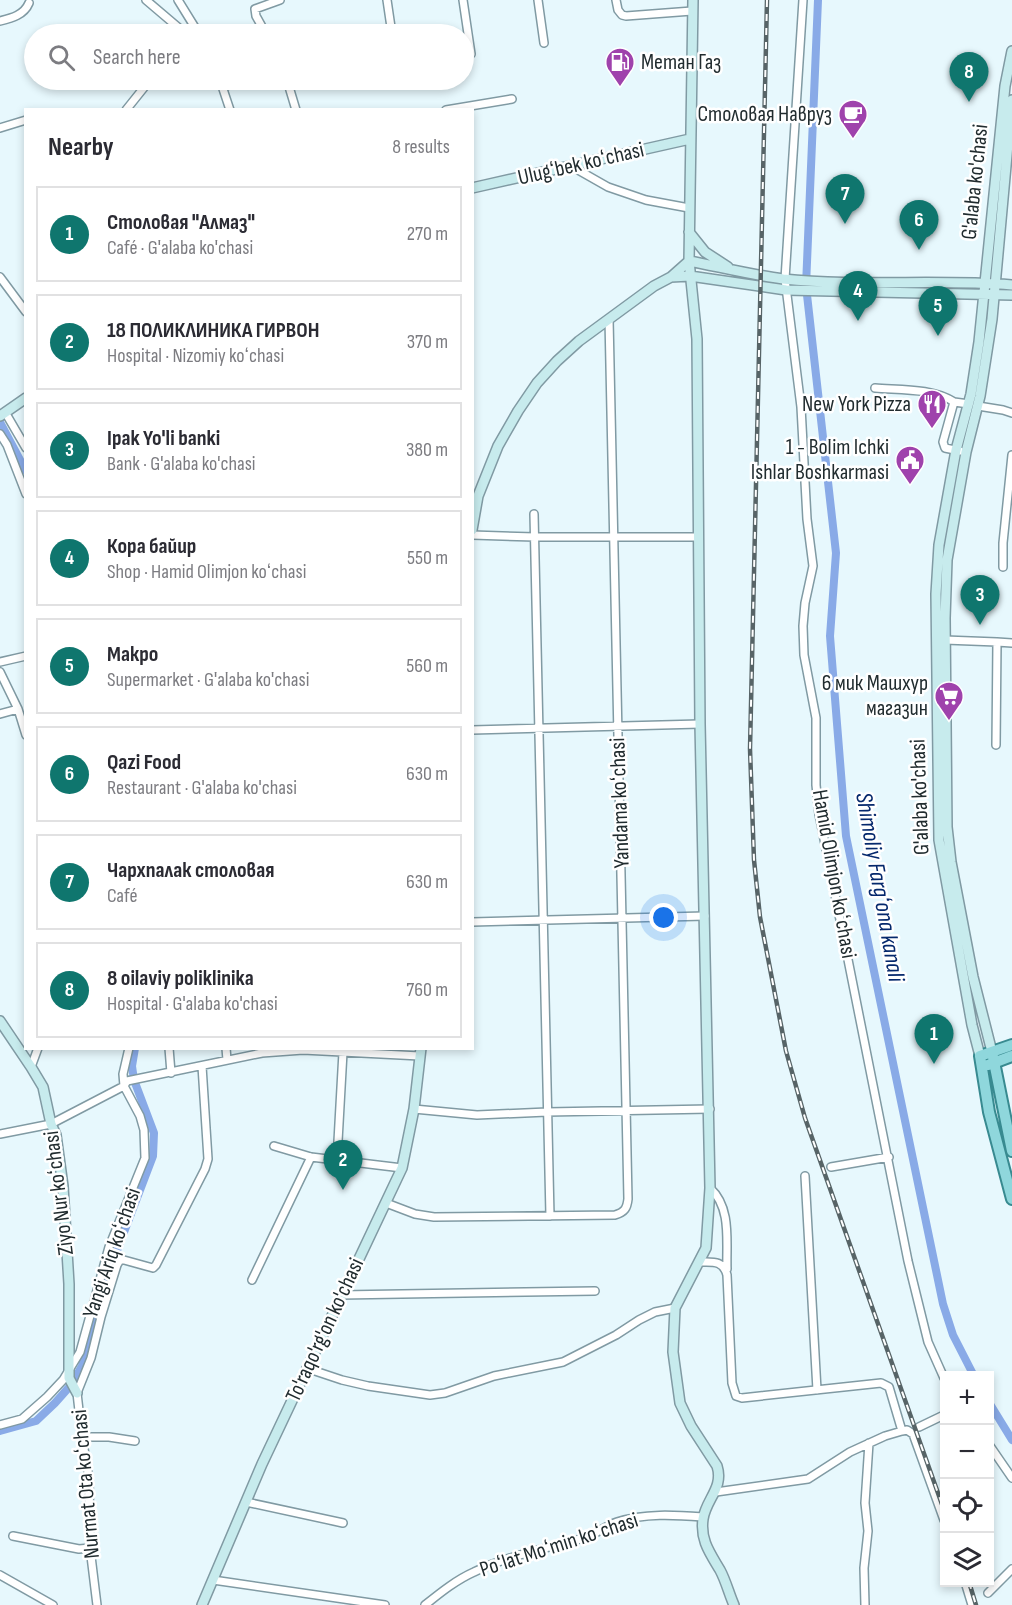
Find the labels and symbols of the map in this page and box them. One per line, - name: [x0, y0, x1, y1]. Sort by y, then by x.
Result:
- fuel station icon: Метан Газ: [604, 46, 636, 88]
- place label: Метан Газ: [641, 49, 721, 76]
- pin: 8: [950, 52, 988, 102]
- cafe icon: Столовая Навруз: [837, 98, 869, 140]
- place label: Столовая Навруз: [698, 101, 832, 128]
- street label: G'alaba ko'chasi: [956, 123, 994, 241]
- street label: Ulugʻbek koʻchasi: [515, 136, 647, 192]
- pin: 7: [826, 174, 864, 224]
- pin: 6: [900, 200, 938, 250]
- pin: 4: [838, 272, 878, 321]
- pin: 5: [918, 286, 958, 336]
- restaurant icon: New York Pizza: [916, 388, 948, 430]
- place label: New York Pizza: [802, 391, 911, 418]
- place label: 1 - Bolim Ichki Ishlar Boshkarmasi: [751, 434, 889, 486]
- public building icon: 1 - Bolim Ichki Ishlar Boshkarmasi: [894, 444, 926, 486]
- pin: 3: [960, 576, 1000, 625]
- place label: 6 мик Машхур магазин: [822, 670, 928, 722]
- supermarket icon: 6 мик Машхур магазин: [933, 680, 965, 722]
- street label: Yandama koʻchasi: [604, 737, 636, 869]
- street label: G'alaba ko'chasi: [904, 739, 936, 855]
- street label: Hamid Olimjon koʻchasi: [806, 788, 862, 960]
- water label: Shimoliy Fargʻona kanali: [849, 790, 911, 985]
- your location: [649, 903, 678, 932]
- pin: 1: [914, 1014, 954, 1064]
- street label: Ziyo Nur koʻchasi: [38, 1129, 80, 1257]
- pin: 2: [324, 1140, 362, 1190]
- street label: Yangi Ariq koʻchasi: [77, 1184, 147, 1322]
- street label: To'raqo'rg'on ko'chasi: [280, 1254, 370, 1406]
- street label: Nurmat Ota koʻchasi: [66, 1408, 106, 1560]
- street label: Poʻlat Moʻmin koʻchasi: [476, 1507, 642, 1583]

